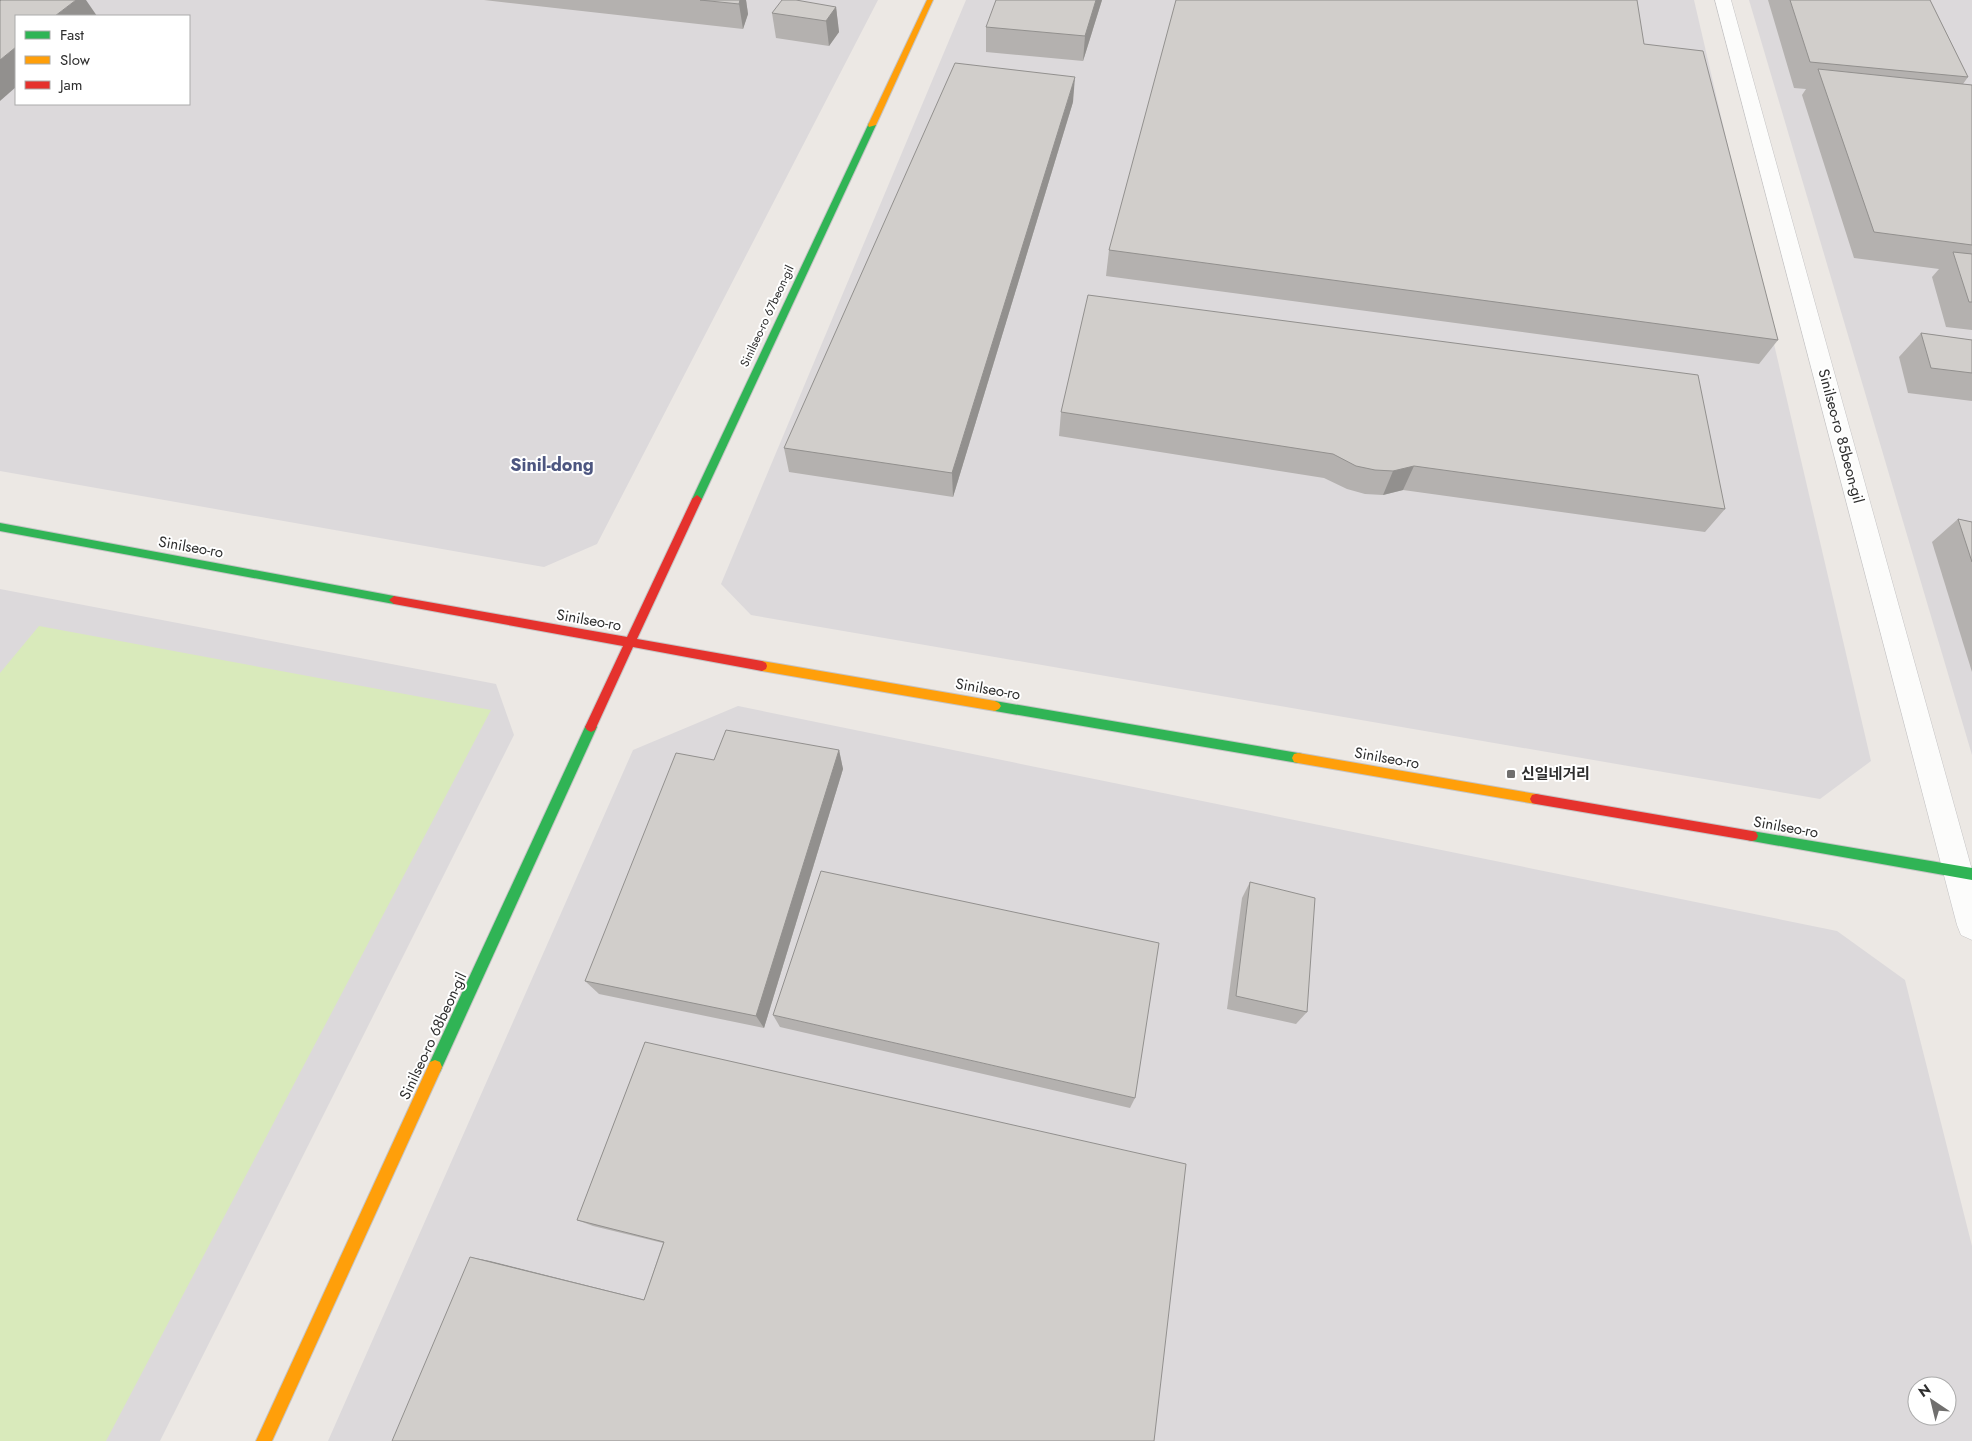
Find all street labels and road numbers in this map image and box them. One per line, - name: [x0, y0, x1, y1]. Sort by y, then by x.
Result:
- street label: Sinilseo-ro 67beon-gil: [736, 262, 798, 370]
- street label: Sinilseo-ro 85beon-gil: [1813, 366, 1869, 506]
- street label: Sinilseo-ro: [157, 530, 225, 564]
- street label: Sinilseo-ro: [555, 603, 623, 637]
- street label: Sinilseo-ro: [954, 672, 1022, 706]
- street label: Sinilseo-ro: [1353, 741, 1421, 775]
- street label: Sinilseo-ro: [1752, 810, 1820, 844]
- street label: Sinilseo-ro 68beon-gil: [394, 969, 472, 1103]

